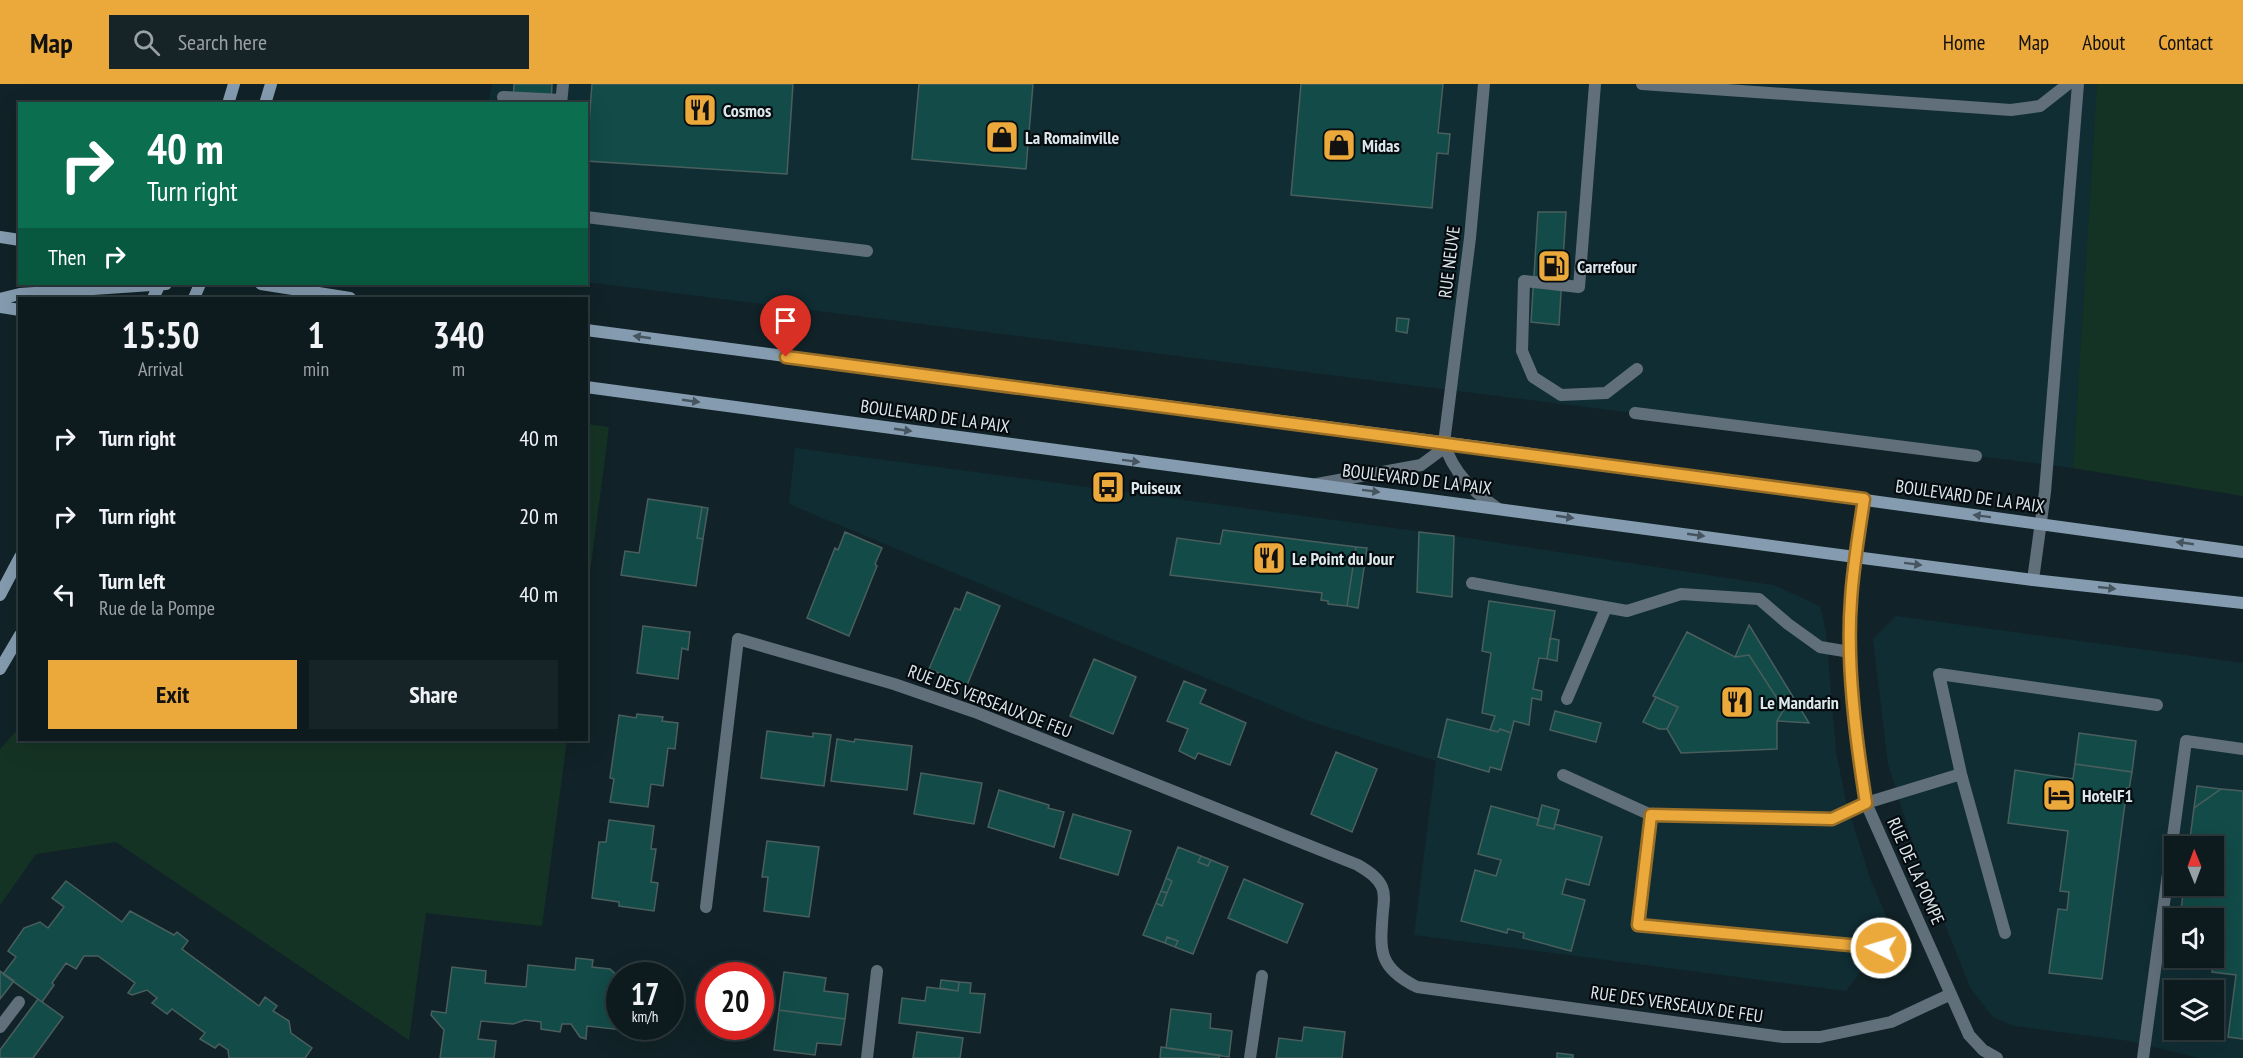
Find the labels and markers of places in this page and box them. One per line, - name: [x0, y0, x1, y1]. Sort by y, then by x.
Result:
- restaurant icon: Cosmos: [682, 92, 718, 128]
- place label: Cosmos: [723, 99, 771, 122]
- shop icon: La Romainville: [984, 119, 1020, 155]
- place label: La Romainville: [1025, 126, 1120, 149]
- shop icon: Midas: [1321, 127, 1357, 163]
- place label: Midas: [1362, 134, 1400, 157]
- fuel station icon: Carrefour: [1536, 248, 1572, 284]
- place label: Carrefour: [1577, 255, 1638, 278]
- pin: [760, 295, 811, 357]
- bus stop icon: Puiseux: [1090, 469, 1126, 505]
- place label: Puiseux: [1131, 476, 1181, 499]
- restaurant icon: Le Point du Jour: [1251, 540, 1287, 576]
- place label: Le Point du Jour: [1292, 547, 1395, 570]
- restaurant icon: Le Mandarin: [1719, 684, 1755, 720]
- place label: Le Mandarin: [1760, 691, 1839, 714]
- hotel icon: HotelF1: [2041, 777, 2077, 813]
- place label: HotelF1: [2082, 784, 2133, 807]

